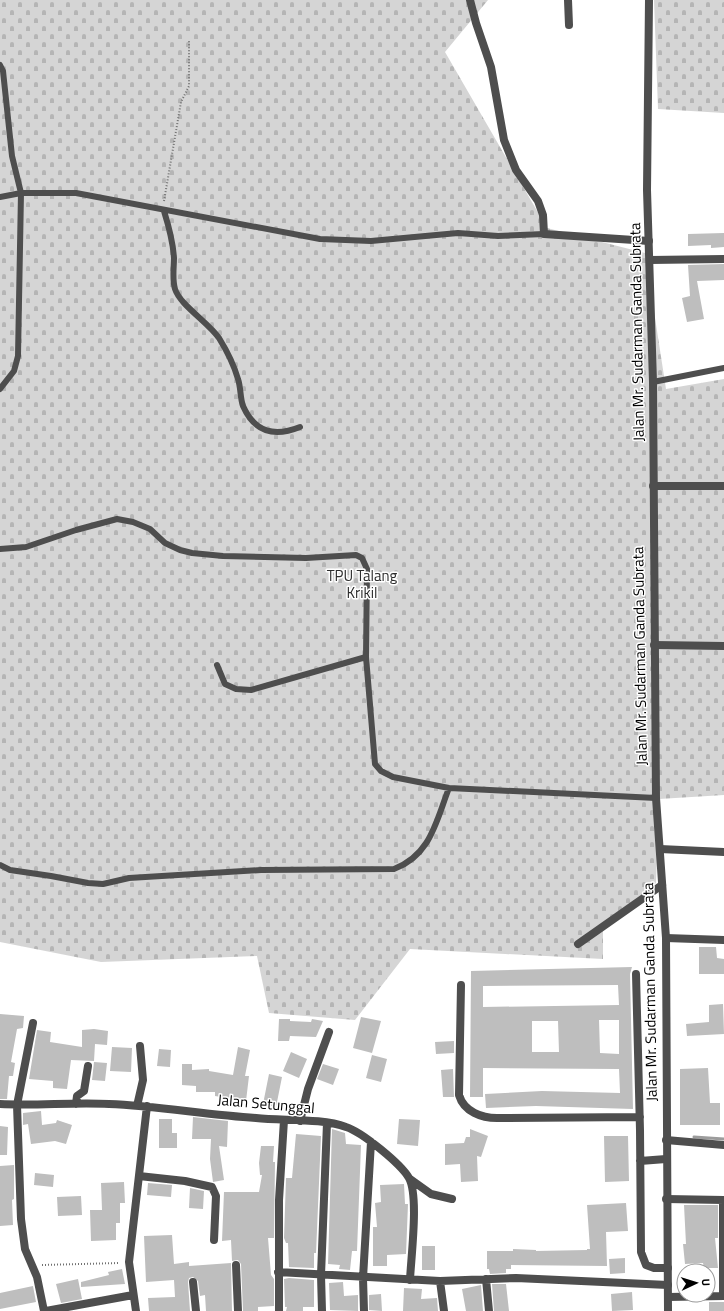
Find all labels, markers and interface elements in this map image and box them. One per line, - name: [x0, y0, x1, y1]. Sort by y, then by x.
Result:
- street label: Jalan Mr. Sudarman Ganda Subrata: [623, 222, 650, 442]
- street label: Jalan Mr. Sudarman Ganda Subrata: [626, 546, 653, 766]
- park label: TPU Talang Krikil: [327, 564, 398, 604]
- street label: Jalan Mr. Sudarman Ganda Subrata: [636, 882, 663, 1102]
- street label: Jalan Setunggal: [216, 1088, 316, 1119]
- north arrow: [676, 1263, 716, 1303]
- text: U: [698, 1278, 714, 1286]

